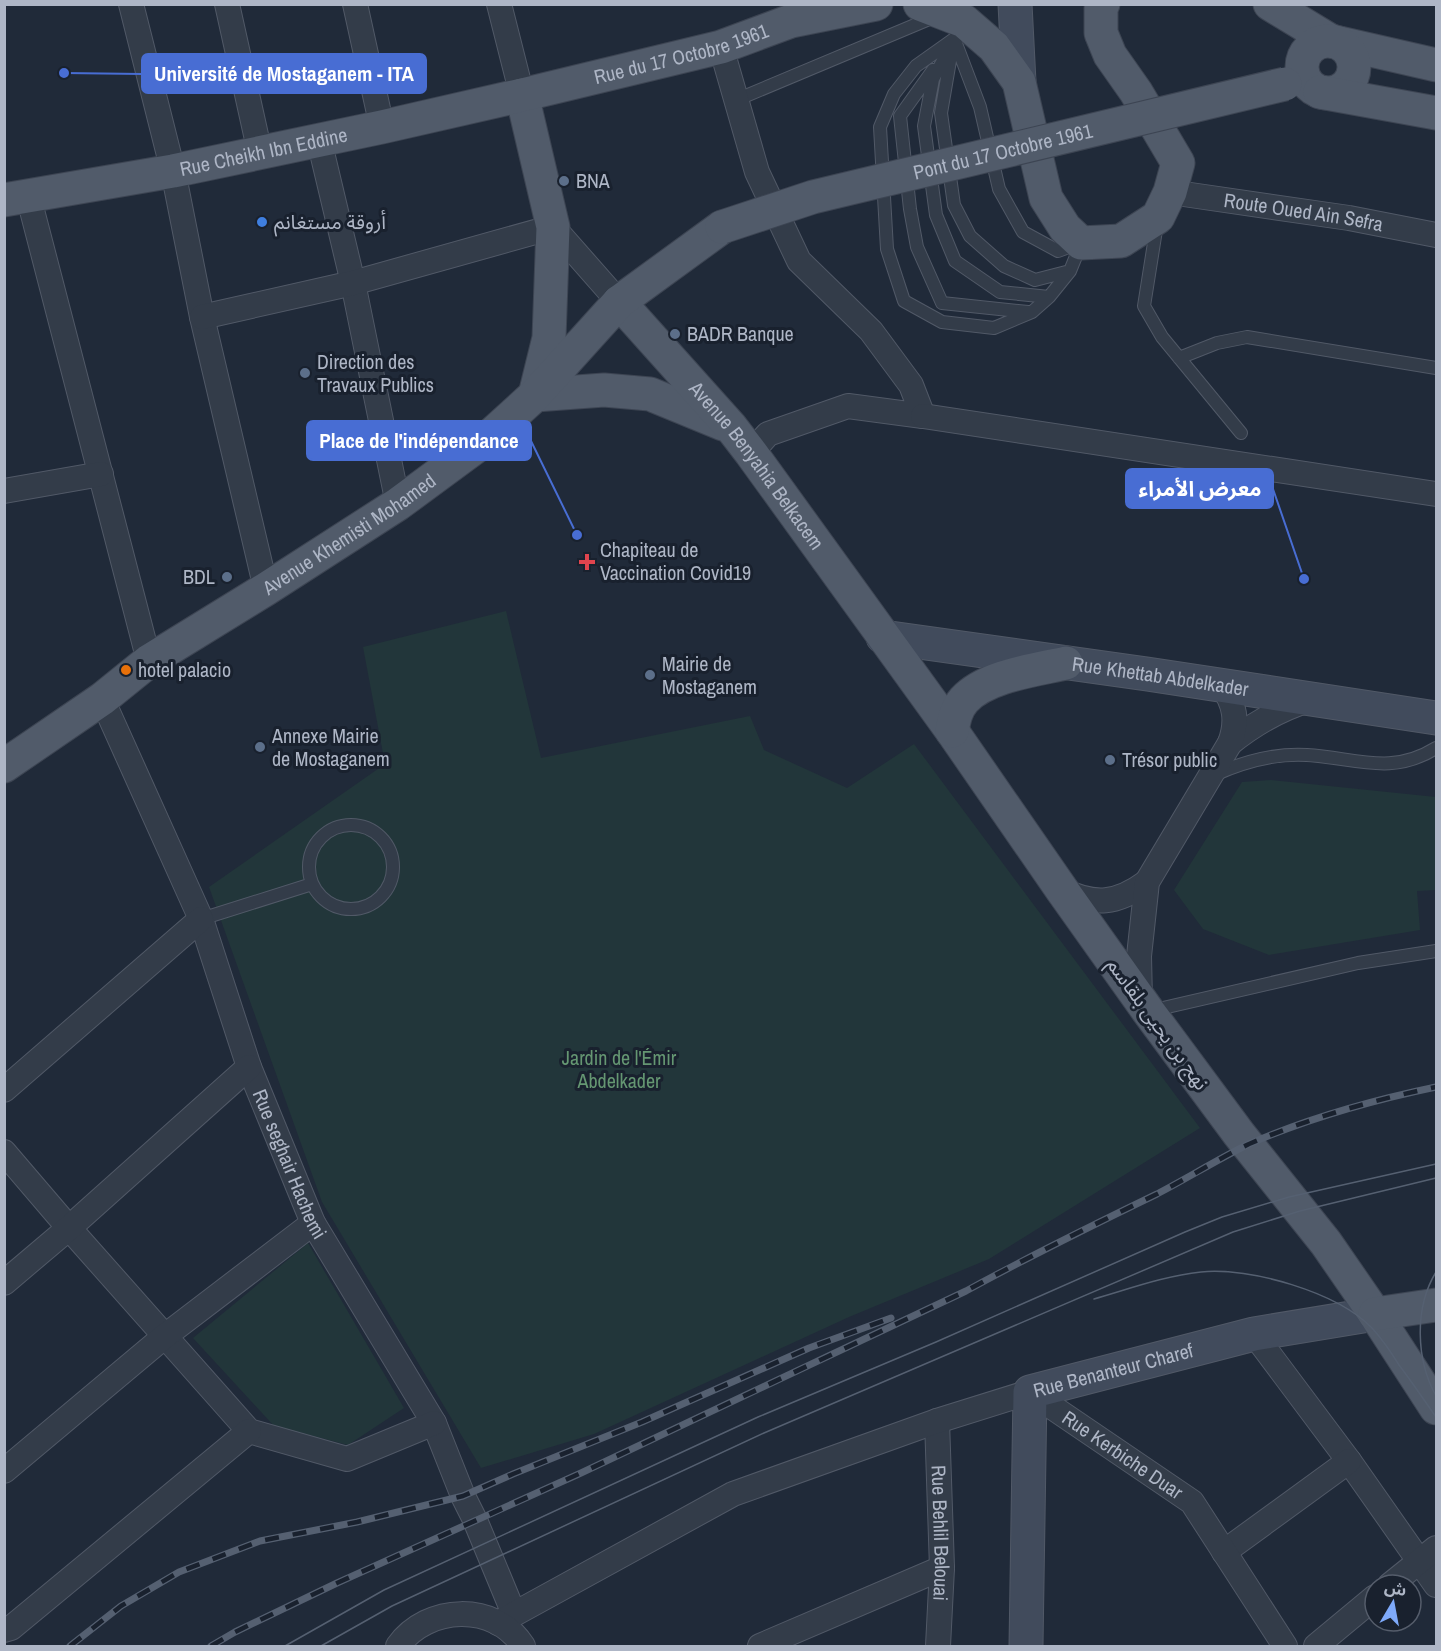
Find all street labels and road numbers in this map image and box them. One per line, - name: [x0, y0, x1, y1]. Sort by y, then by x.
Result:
- street label: Rue du 17 Octobre 1961: [591, 17, 772, 90]
- street label: Pont du 17 Octobre 1961: [910, 117, 1095, 186]
- street label: Rue Cheikh Ibn Eddine: [177, 121, 350, 182]
- street label: Route Oued Ain Sefra: [1222, 186, 1385, 237]
- street label: Avenue Benyahia Belkacem: [683, 375, 830, 555]
- street label: Avenue Khemisti Mohamed: [256, 467, 441, 601]
- street label: Rue Khettab Abdelkader: [1070, 650, 1251, 702]
- street label: نهج بن يحيى بلقاسم: [1100, 952, 1215, 1096]
- street label: Rue seghair Hachemi: [247, 1085, 333, 1244]
- street label: Rue Benanteur Charef: [1030, 1336, 1196, 1404]
- street label: Rue Kerbiche Duar: [1057, 1404, 1189, 1505]
- street label: Rue Behlil Belouai: [926, 1465, 956, 1602]

